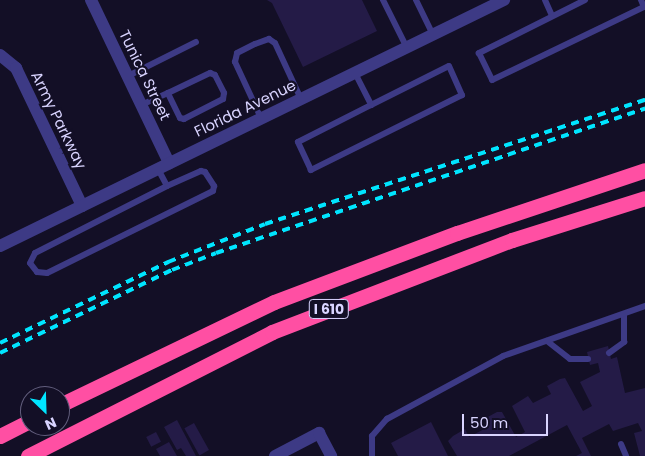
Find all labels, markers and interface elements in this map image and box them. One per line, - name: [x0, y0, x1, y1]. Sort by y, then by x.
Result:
- street label: Tunica Street: [115, 27, 175, 123]
- street label: Army Parkway: [28, 68, 90, 172]
- street label: Florida Avenue: [191, 76, 299, 140]
- road number: I 610: [308, 298, 350, 320]
- north arrow: [20, 386, 70, 436]
- scale bar: [465, 404, 551, 436]
- text: 50 m: [470, 412, 508, 433]
- text: N: [42, 413, 60, 435]

